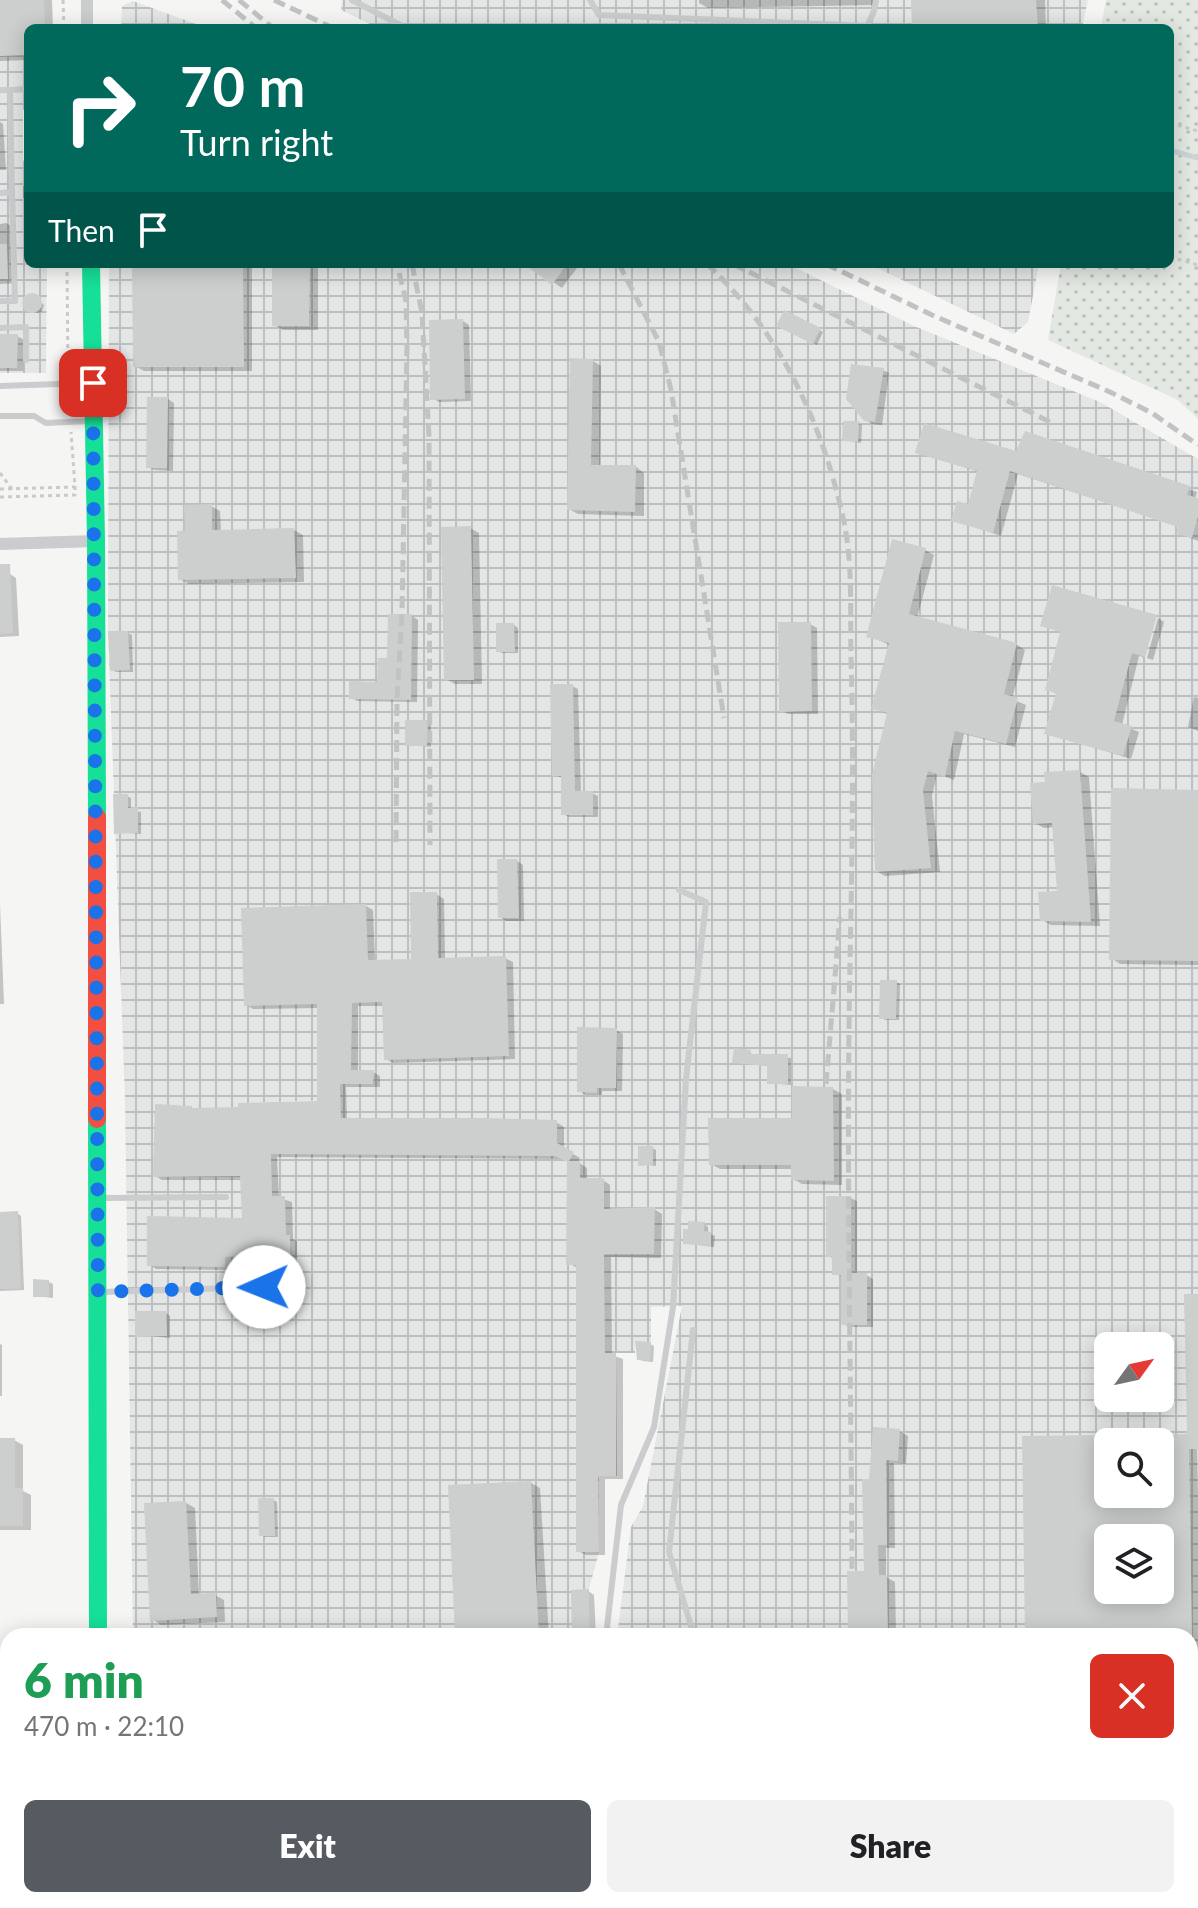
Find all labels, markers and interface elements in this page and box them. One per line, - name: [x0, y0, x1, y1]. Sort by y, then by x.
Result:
- text: 70 m: [180, 52, 305, 119]
- icon: right: [48, 56, 152, 160]
- text: Turn right: [180, 120, 333, 164]
- icon: arrive: [131, 208, 175, 252]
- text: Then: [48, 212, 115, 248]
- pin: [59, 349, 127, 417]
- icon: arrive: [71, 361, 115, 405]
- position arrow: [222, 1245, 306, 1329]
- north arrow: [1094, 1332, 1174, 1412]
- map controls: [1094, 1332, 1174, 1604]
- button: search: [1094, 1428, 1174, 1508]
- button: layers: [1094, 1524, 1174, 1604]
- text: 6 min: [24, 1651, 144, 1708]
- button: close: [1090, 1654, 1174, 1738]
- text: 470 m · 22:10: [24, 1710, 184, 1742]
- button: Exit: [24, 1800, 591, 1892]
- button: Share: [607, 1800, 1174, 1892]

